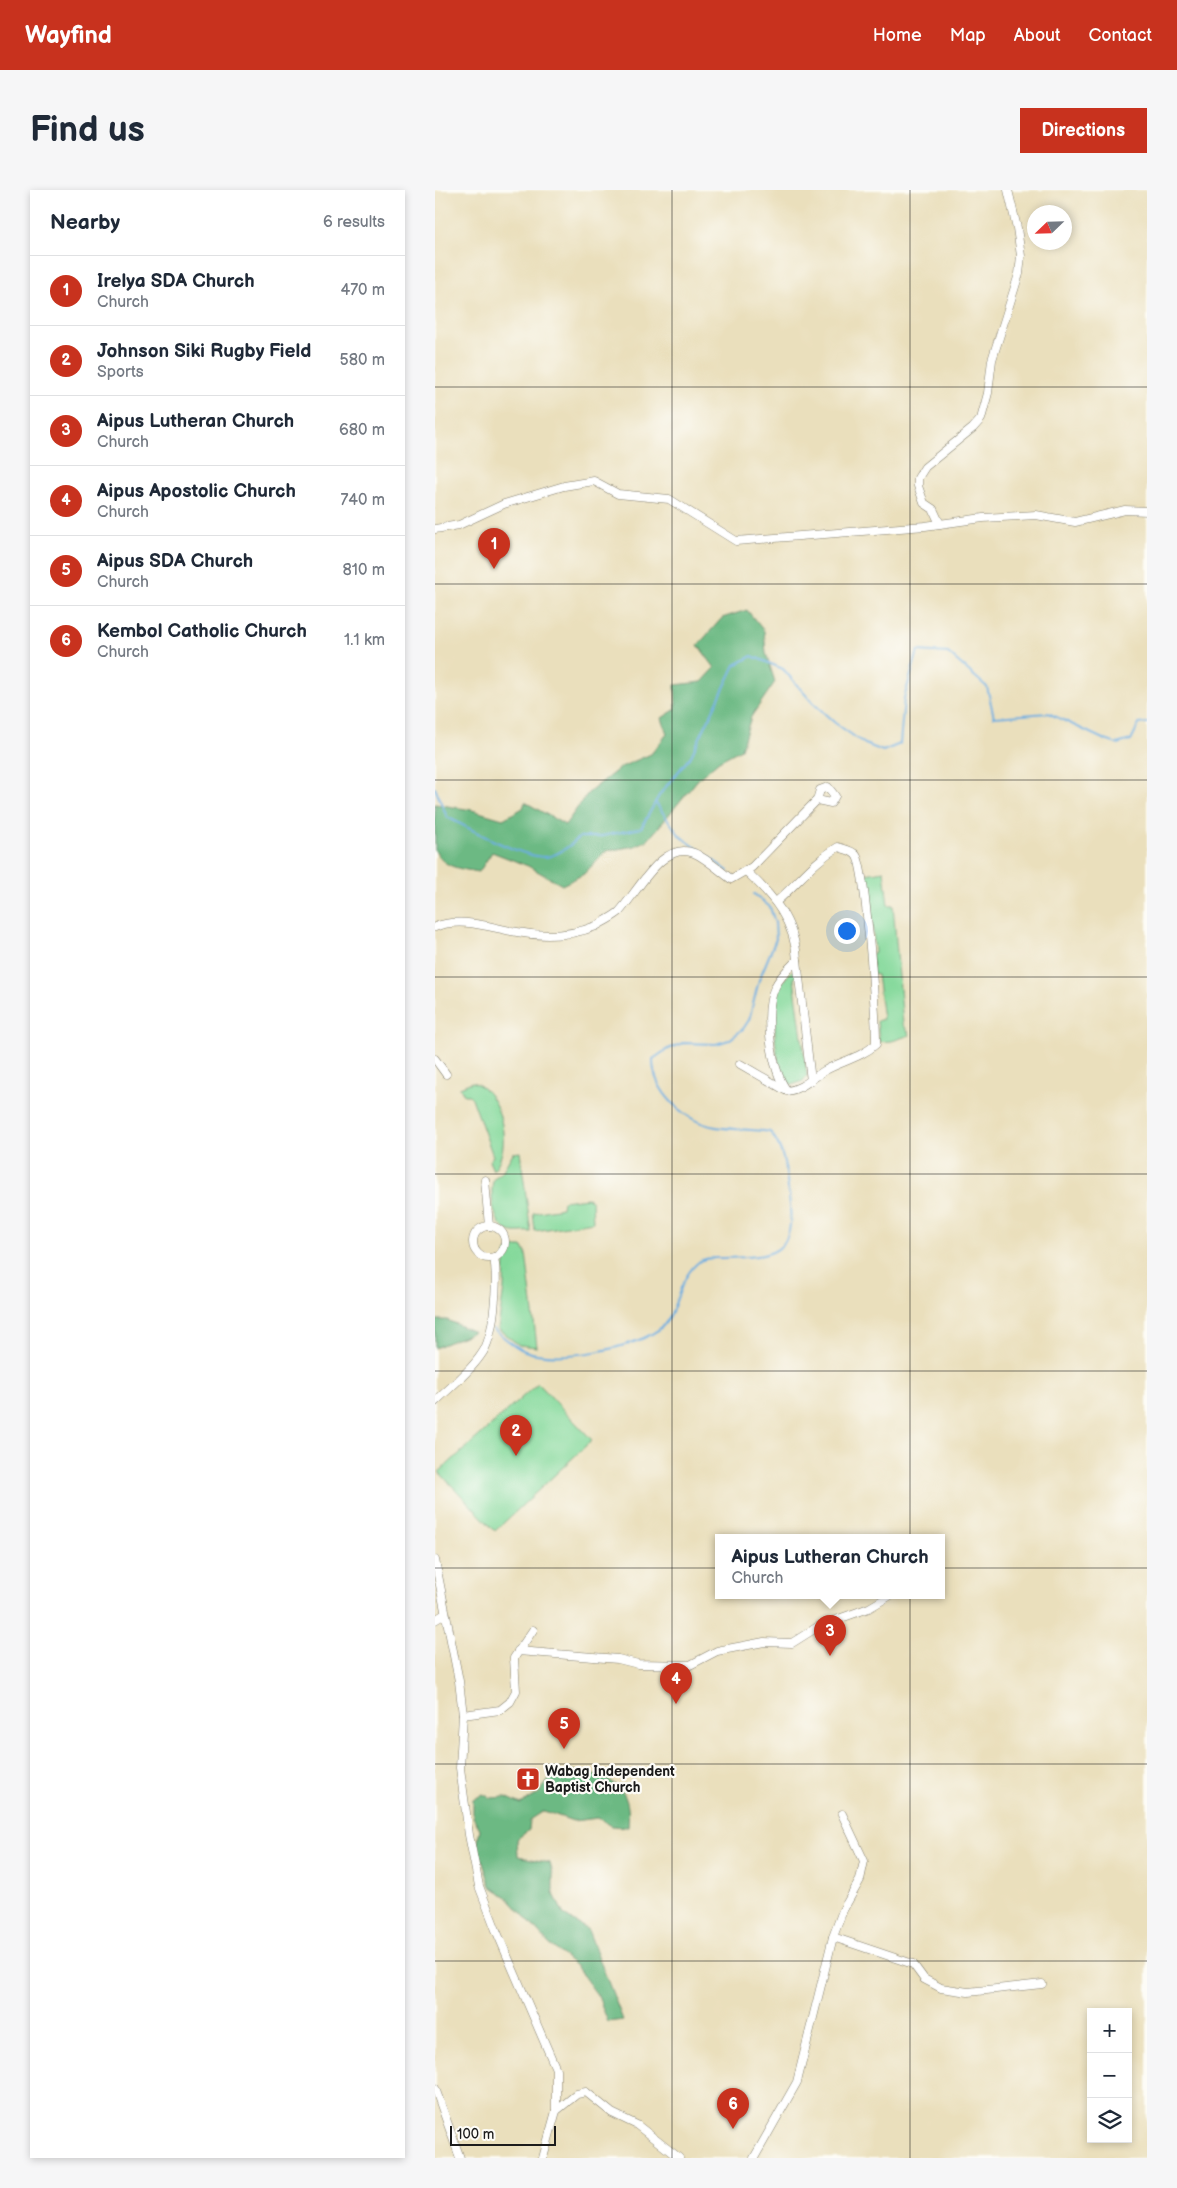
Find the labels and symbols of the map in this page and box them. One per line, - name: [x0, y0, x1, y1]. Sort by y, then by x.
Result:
- north arrow: [1027, 205, 1072, 250]
- pin: 1: [478, 528, 510, 569]
- your location: [834, 918, 860, 944]
- pin: 2: [500, 1415, 532, 1456]
- pin: 3: [814, 1615, 846, 1656]
- pin: 4: [660, 1663, 692, 1704]
- pin: 5: [548, 1708, 580, 1749]
- place label: Wabag Independent Baptist Church: [545, 1763, 675, 1796]
- church icon: Wabag Independent Baptist Church: [515, 1766, 541, 1792]
- pin: 6: [717, 2088, 749, 2129]
- scale bar: [450, 2123, 556, 2146]

